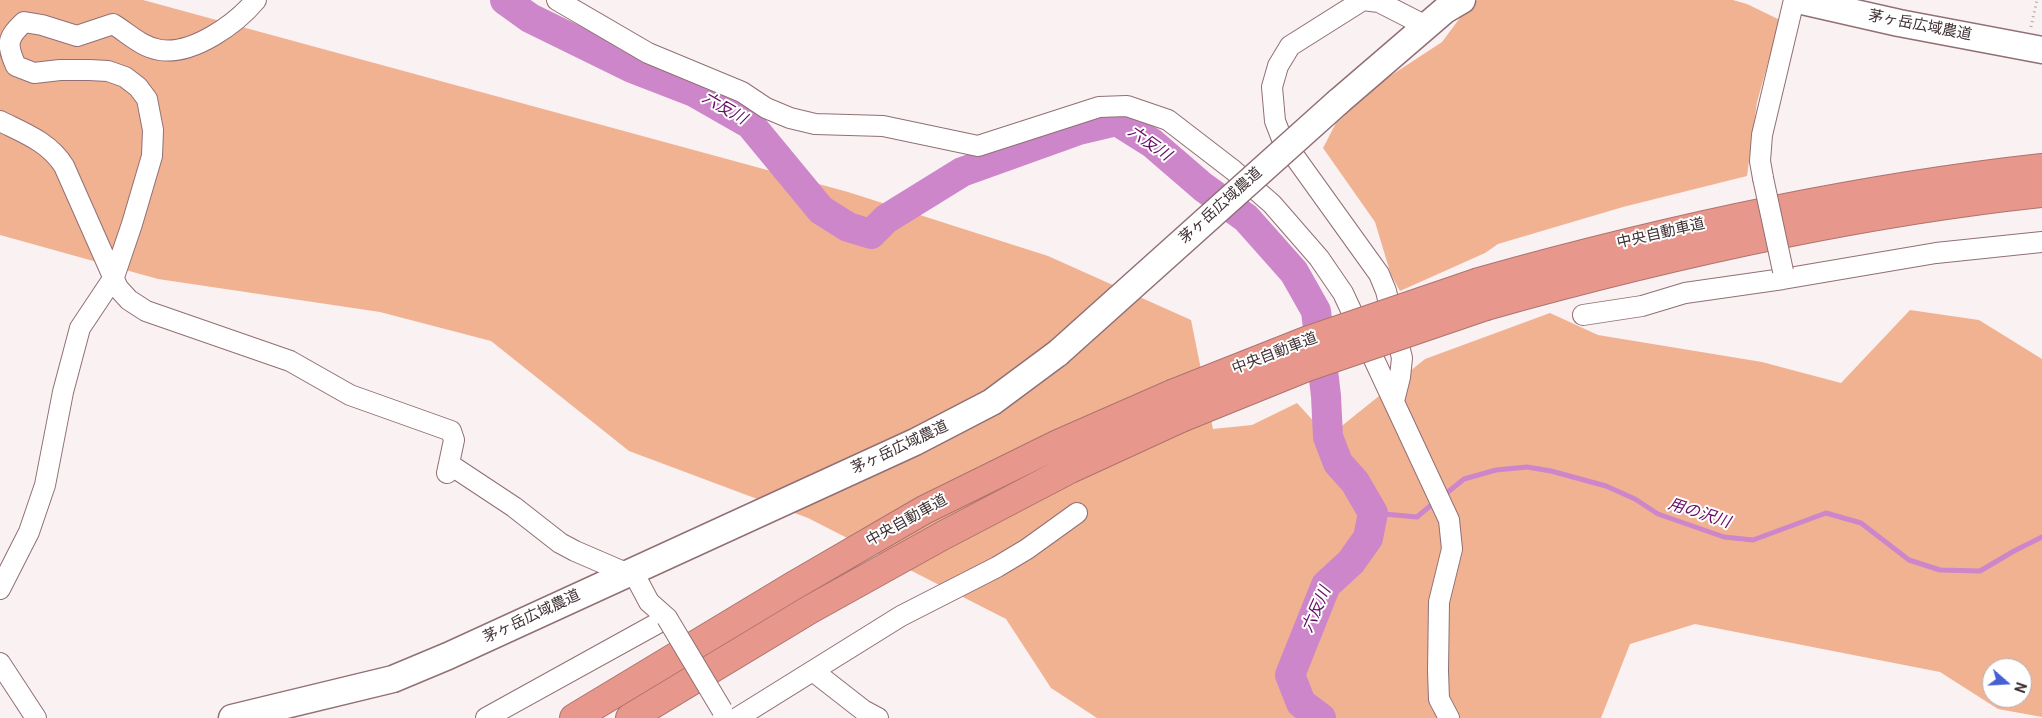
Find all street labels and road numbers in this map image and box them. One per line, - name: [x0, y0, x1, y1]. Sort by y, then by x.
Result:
- street label: 茅ヶ岳広域農道: [1867, 7, 1973, 45]
- street label: 茅ヶ岳広域農道: [1176, 164, 1266, 248]
- street label: 中央自動車道: [1615, 215, 1707, 253]
- street label: 中央自動車道: [1230, 329, 1320, 379]
- street label: 茅ヶ岳広域農道: [849, 418, 951, 478]
- street label: 中央自動車道: [863, 491, 951, 551]
- street label: 茅ヶ岳広域農道: [481, 587, 583, 647]

